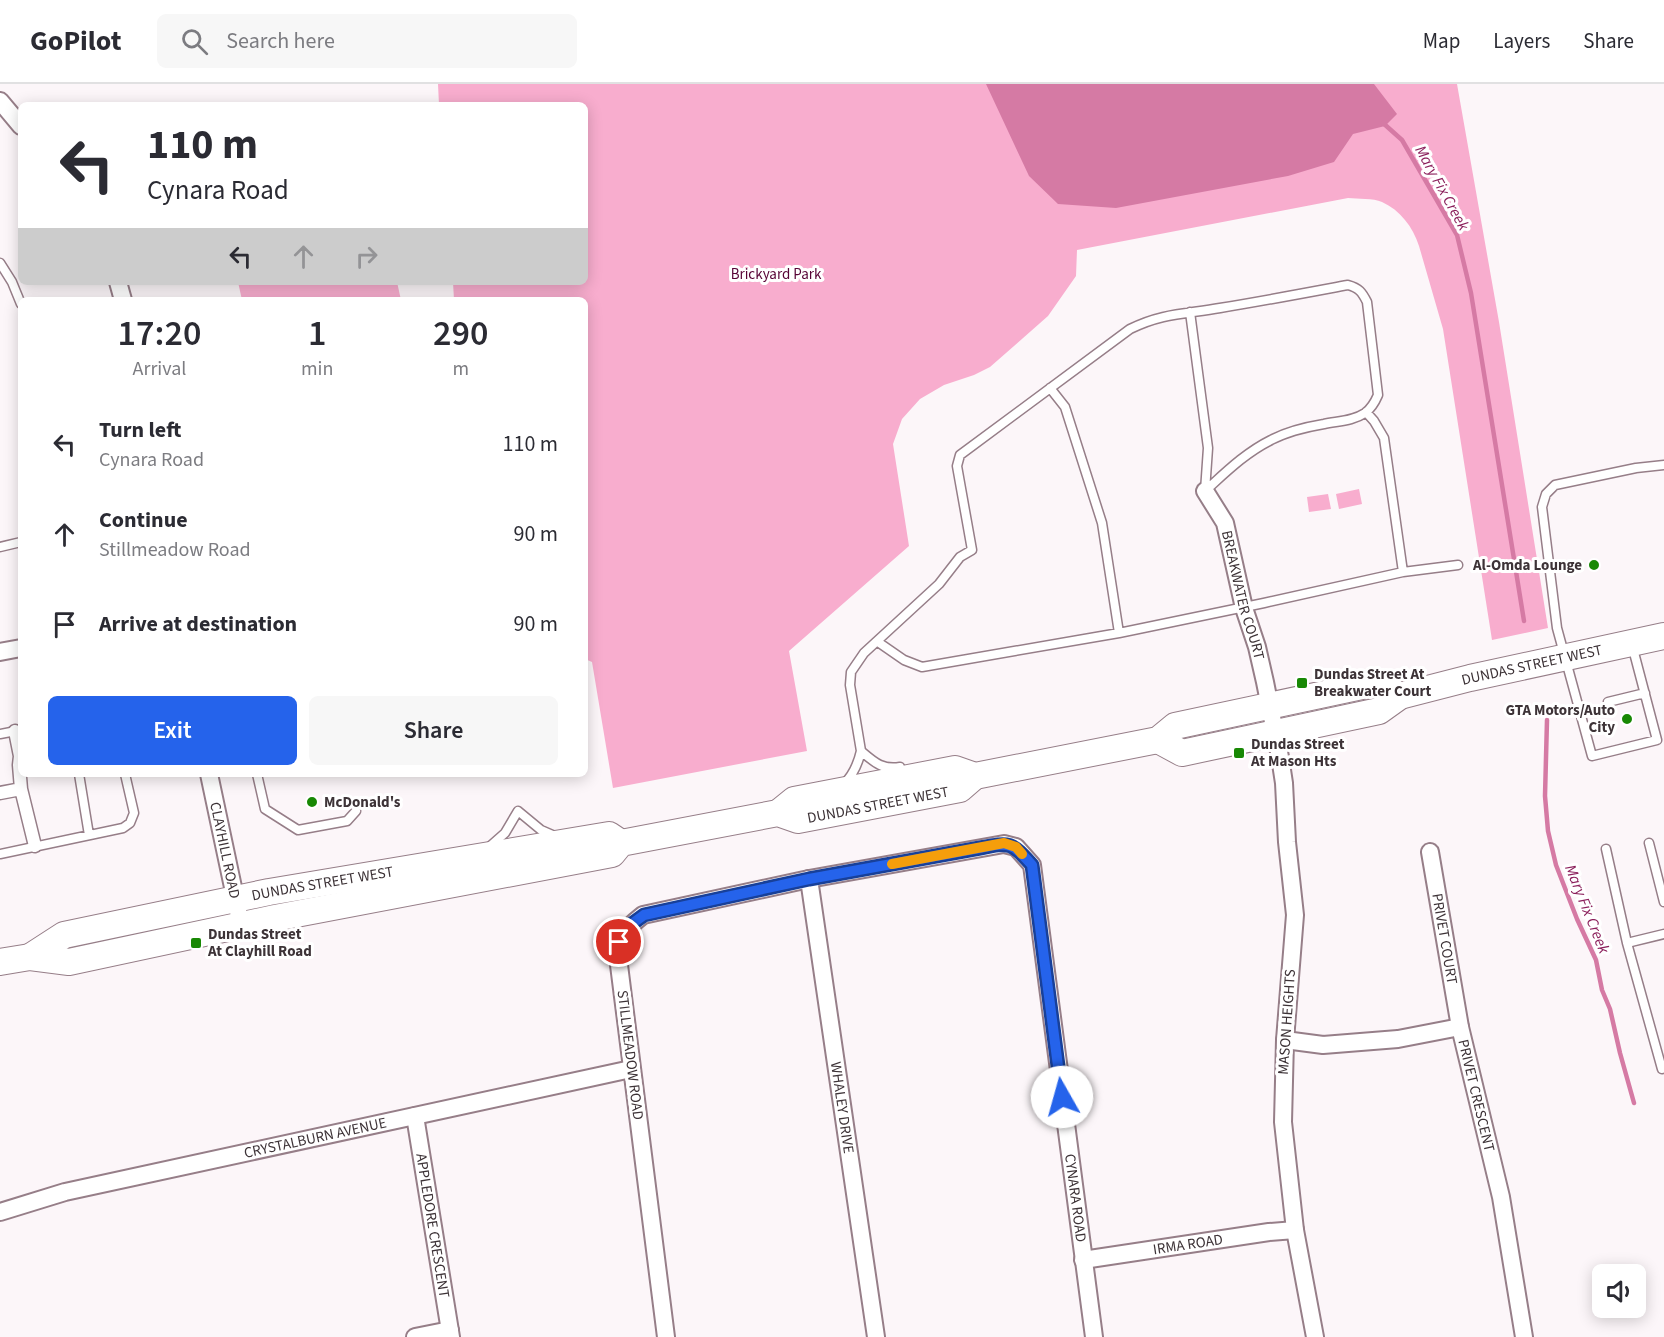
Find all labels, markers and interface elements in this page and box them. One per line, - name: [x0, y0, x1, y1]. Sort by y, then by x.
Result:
- search box: [157, 14, 577, 68]
- text: GoPilot: [30, 21, 121, 61]
- icon: search: [178, 25, 211, 58]
- text: Search here: [226, 25, 335, 57]
- text: Map: [1423, 26, 1460, 56]
- text: Layers: [1493, 26, 1550, 56]
- text: Share: [1583, 26, 1634, 56]
- text: 110 m: [147, 115, 258, 175]
- icon: left: [48, 126, 126, 204]
- water label: Mary Fix Creek: [1410, 141, 1475, 235]
- text: Cynara Road: [147, 171, 289, 210]
- icon: left: [224, 240, 257, 273]
- icon: ahead: [287, 240, 320, 273]
- icon: right: [350, 240, 383, 273]
- park label: Brickyard Park: [731, 264, 822, 285]
- text: 17:20: [118, 308, 201, 359]
- text: 1: [308, 308, 326, 359]
- text: 290: [433, 308, 488, 359]
- text: Arrival: [133, 355, 186, 383]
- text: min: [301, 355, 333, 383]
- text: m: [452, 355, 469, 383]
- text: Turn left: [99, 414, 181, 446]
- icon: left: [48, 428, 81, 461]
- text: 110 m: [503, 428, 558, 460]
- text: Cynara Road: [99, 446, 204, 474]
- text: Continue: [99, 504, 188, 536]
- icon: ahead: [48, 518, 81, 551]
- text: 90 m: [513, 518, 558, 550]
- street label: BREAKWATER COURT: [1216, 528, 1270, 661]
- text: Stillmeadow Road: [99, 536, 251, 564]
- place label: Al-Omda Lounge: [1472, 555, 1582, 576]
- marker: Al-Omda Lounge: [1587, 558, 1601, 572]
- icon: arrive: [48, 608, 81, 641]
- text: Arrive at destination: [99, 608, 297, 640]
- text: 90 m: [513, 608, 558, 640]
- street label: DUNDAS STREET WEST: [1459, 639, 1604, 690]
- place label: Dundas Street At Breakwater Court: [1314, 664, 1432, 702]
- marker: Dundas Street At Breakwater Court: [1295, 676, 1309, 690]
- button: Exit: [48, 696, 297, 765]
- button: Share: [309, 696, 558, 765]
- place label: GTA Motors/Auto City: [1505, 700, 1615, 738]
- marker: GTA Motors/Auto City: [1620, 712, 1634, 726]
- place label: Dundas Street At Mason Hts: [1250, 734, 1345, 772]
- marker: Dundas Street At Mason Hts: [1232, 746, 1246, 760]
- street label: DUNDAS STREET WEST: [805, 781, 950, 829]
- place label: McDonald's: [324, 792, 401, 813]
- marker: McDonald's: [305, 795, 319, 809]
- street label: CLAYHILL ROAD: [205, 800, 246, 900]
- street label: DUNDAS STREET WEST: [249, 861, 395, 906]
- water label: Mary Fix Creek: [1559, 861, 1615, 957]
- street label: PRIVET COURT: [1427, 892, 1463, 986]
- pin: [593, 916, 644, 967]
- place label: Dundas Street At Clayhill Road: [207, 924, 312, 962]
- icon: arrive: [602, 925, 635, 958]
- marker: Dundas Street At Clayhill Road: [189, 936, 203, 950]
- street label: MASON HEIGHTS: [1273, 968, 1301, 1076]
- street label: STILLMEADOW ROAD: [612, 989, 648, 1121]
- street label: PRIVET CRESCENT: [1453, 1037, 1500, 1154]
- street label: WHALEY DRIVE: [825, 1060, 860, 1155]
- position arrow: [1030, 1065, 1094, 1129]
- street label: CRYSTALBURN AVENUE: [242, 1112, 388, 1163]
- street label: APPLEDORE CRESCENT: [411, 1152, 455, 1299]
- street label: CYNARA ROAD: [1060, 1153, 1092, 1243]
- street label: IRMA ROAD: [1151, 1229, 1224, 1260]
- map controls: [1592, 1264, 1646, 1318]
- button: sound: [1592, 1264, 1646, 1318]

